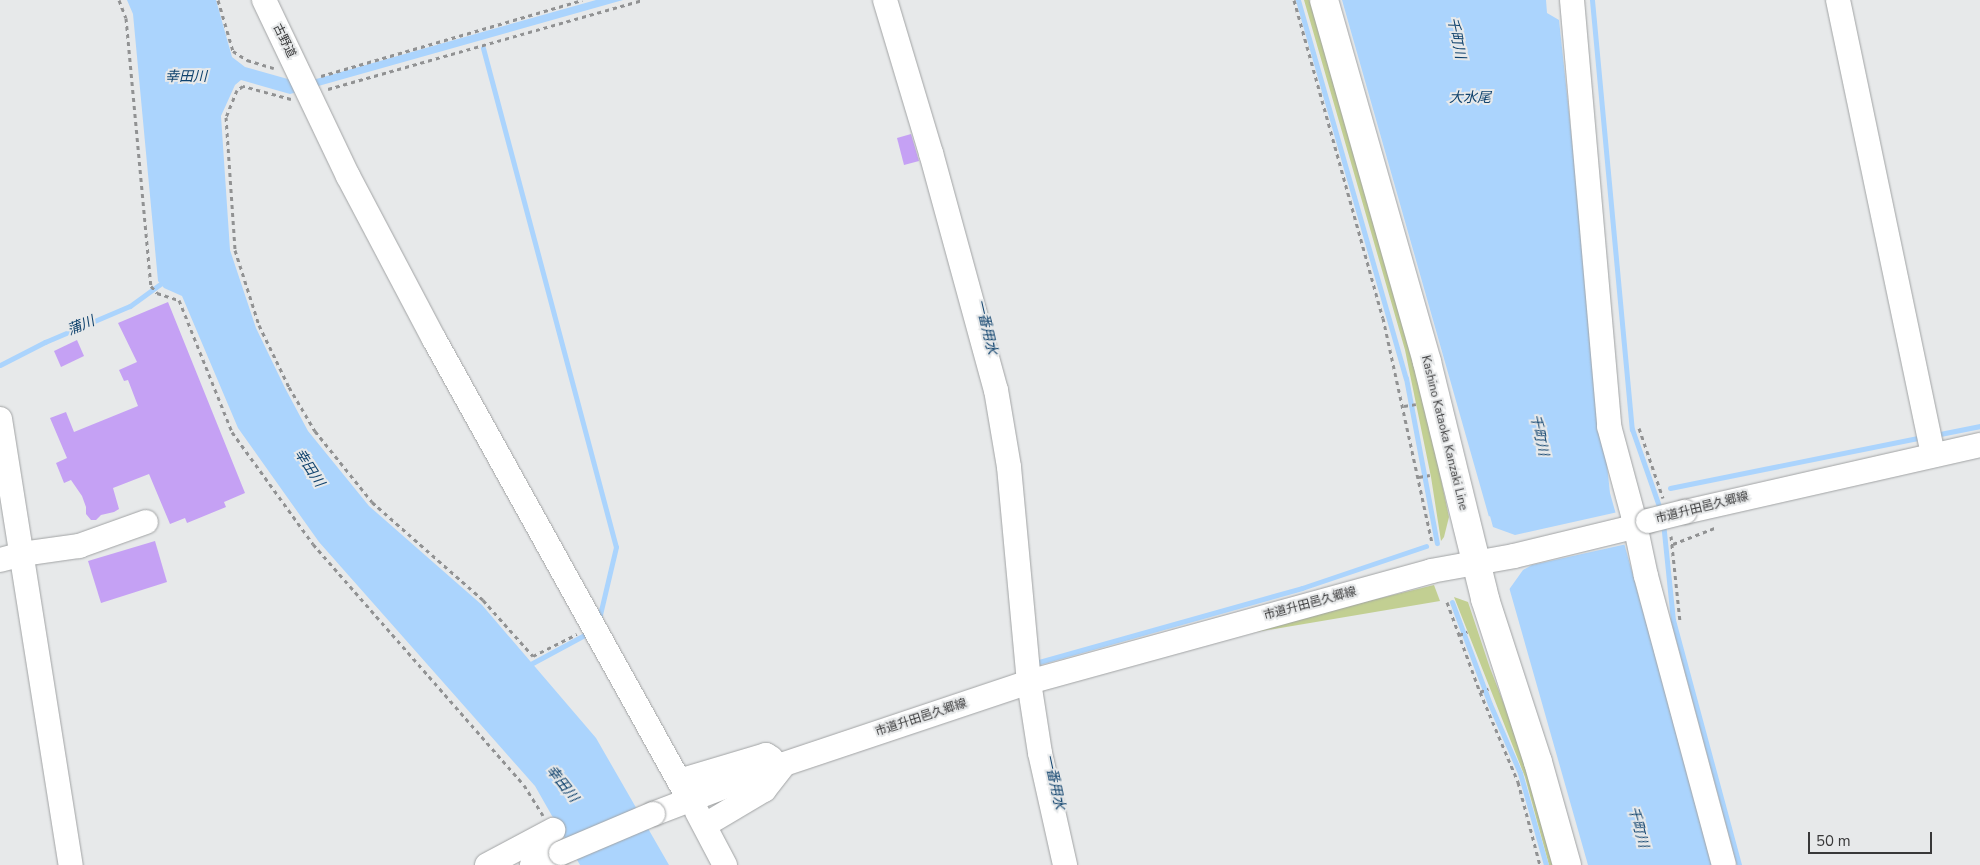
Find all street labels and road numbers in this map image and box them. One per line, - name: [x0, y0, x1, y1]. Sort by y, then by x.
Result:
- street label: 古野道: [270, 22, 298, 60]
- street label: Kashino Kataoka Kanzaki Line: [1418, 354, 1470, 512]
- street label: 市道升田邑久郷線: [1654, 489, 1750, 527]
- street label: 市道升田邑久郷線: [1262, 585, 1358, 623]
- street label: 市道升田邑久郷線: [873, 696, 969, 740]

